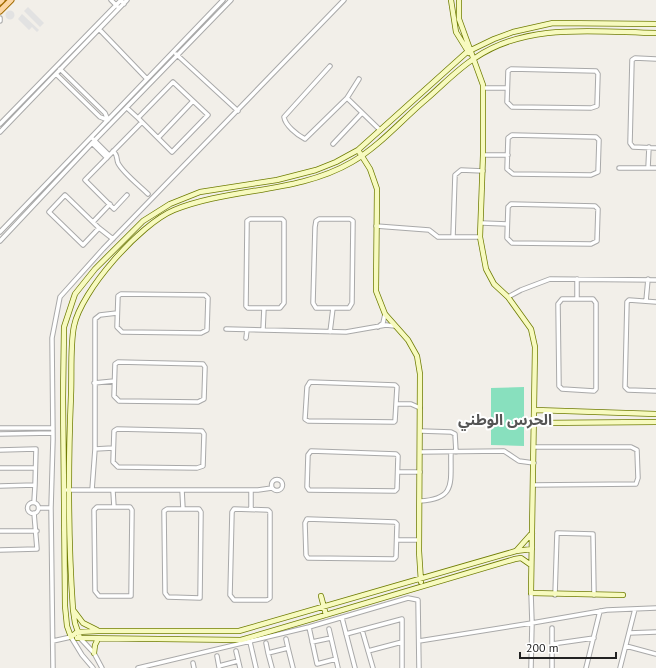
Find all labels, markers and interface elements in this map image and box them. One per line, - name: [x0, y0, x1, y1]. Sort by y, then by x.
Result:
- district label: الحرس الوطني: [458, 410, 552, 431]
- scale bar: [520, 634, 616, 660]
- text: 200 m: [526, 640, 559, 655]

